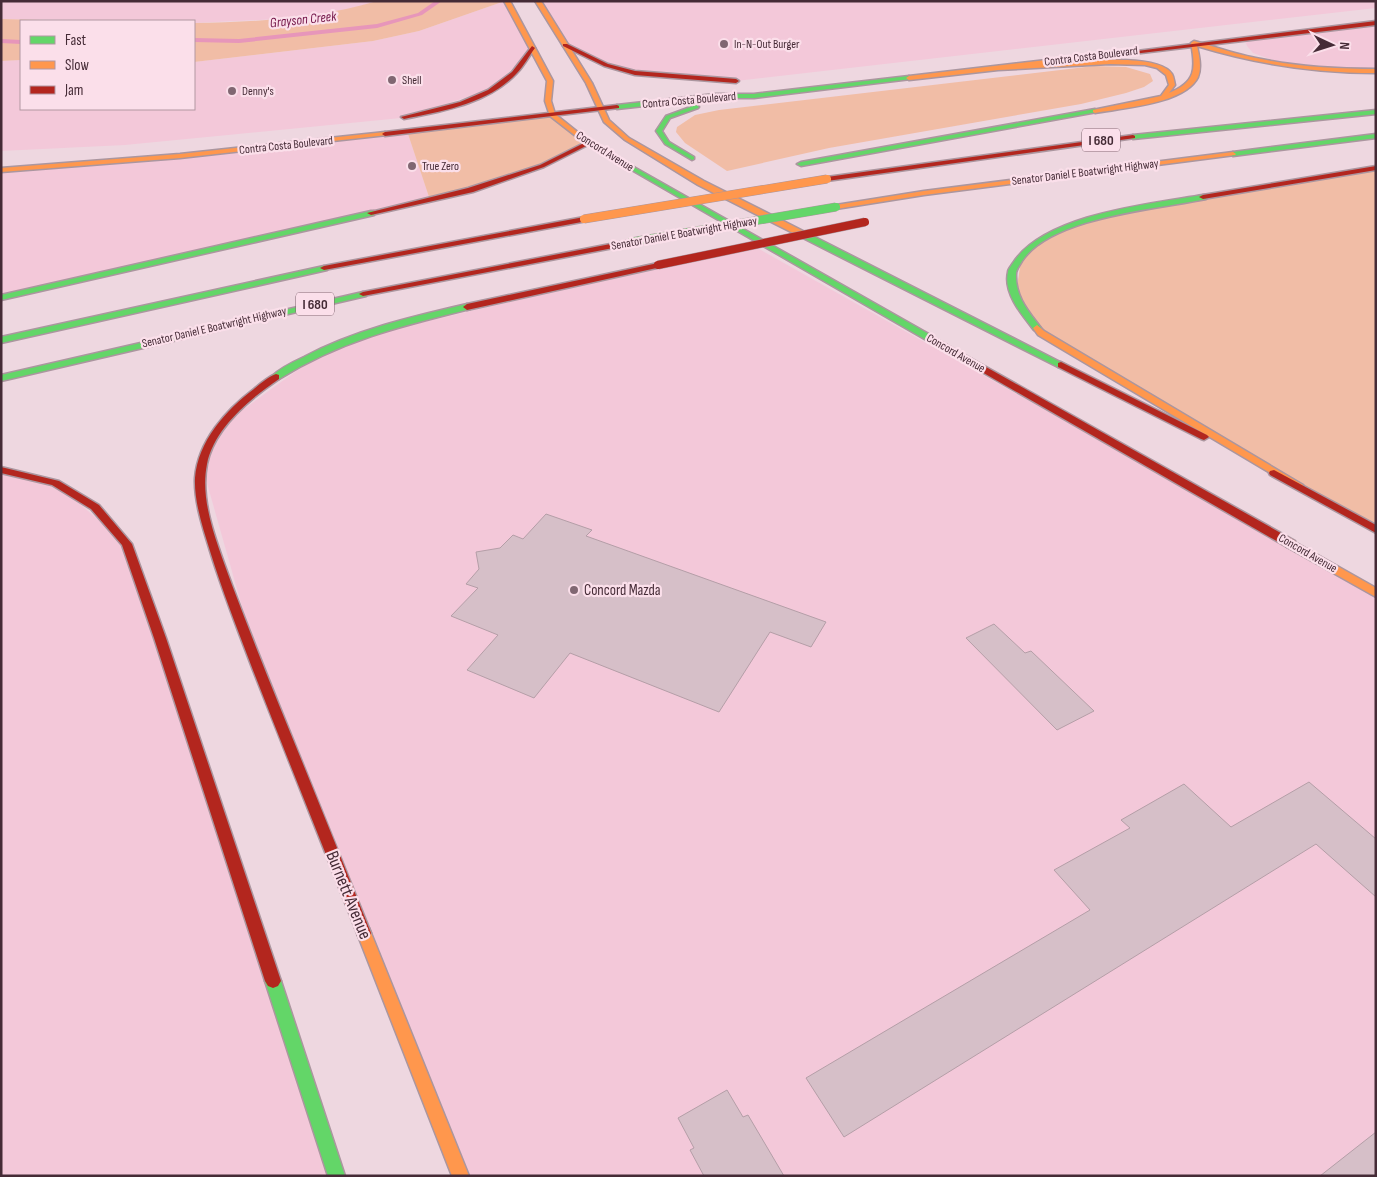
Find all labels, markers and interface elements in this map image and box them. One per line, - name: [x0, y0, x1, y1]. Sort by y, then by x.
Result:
- water label: Grayson Creek: [269, 7, 338, 31]
- legend: [20, 20, 195, 110]
- north arrow: [1307, 20, 1357, 70]
- text: Fast: [65, 31, 87, 50]
- place label: In-N-Out Burger: [734, 37, 800, 52]
- marker: In-N-Out Burger: [718, 38, 730, 50]
- text: N: [1336, 42, 1353, 50]
- street label: Contra Costa Boulevard: [1043, 43, 1139, 70]
- text: Slow: [65, 56, 89, 75]
- place label: Shell: [402, 73, 422, 88]
- marker: Shell: [386, 74, 398, 86]
- text: Jam: [64, 81, 83, 100]
- place label: Denny's: [242, 84, 274, 99]
- marker: Denny's: [226, 85, 238, 97]
- street label: Contra Costa Boulevard: [641, 89, 737, 112]
- street label: Concord Avenue: [573, 128, 636, 175]
- road number: I 680: [1082, 128, 1120, 152]
- street label: Contra Costa Boulevard: [238, 133, 334, 158]
- street label: Senator Daniel E Boatwright Highway: [1011, 156, 1160, 189]
- place label: True Zero: [422, 159, 459, 174]
- marker: True Zero: [406, 160, 418, 172]
- street label: Senator Daniel E Boatwright Highway: [610, 213, 759, 254]
- road number: I 680: [296, 292, 334, 316]
- street label: Senator Daniel E Boatwright Highway: [140, 303, 288, 351]
- street label: Concord Avenue: [924, 331, 988, 376]
- street label: Concord Avenue: [1276, 531, 1340, 576]
- place label: Concord Mazda: [584, 581, 661, 600]
- marker: Concord Mazda: [568, 584, 580, 596]
- street label: Burnett Avenue: [321, 848, 376, 942]

